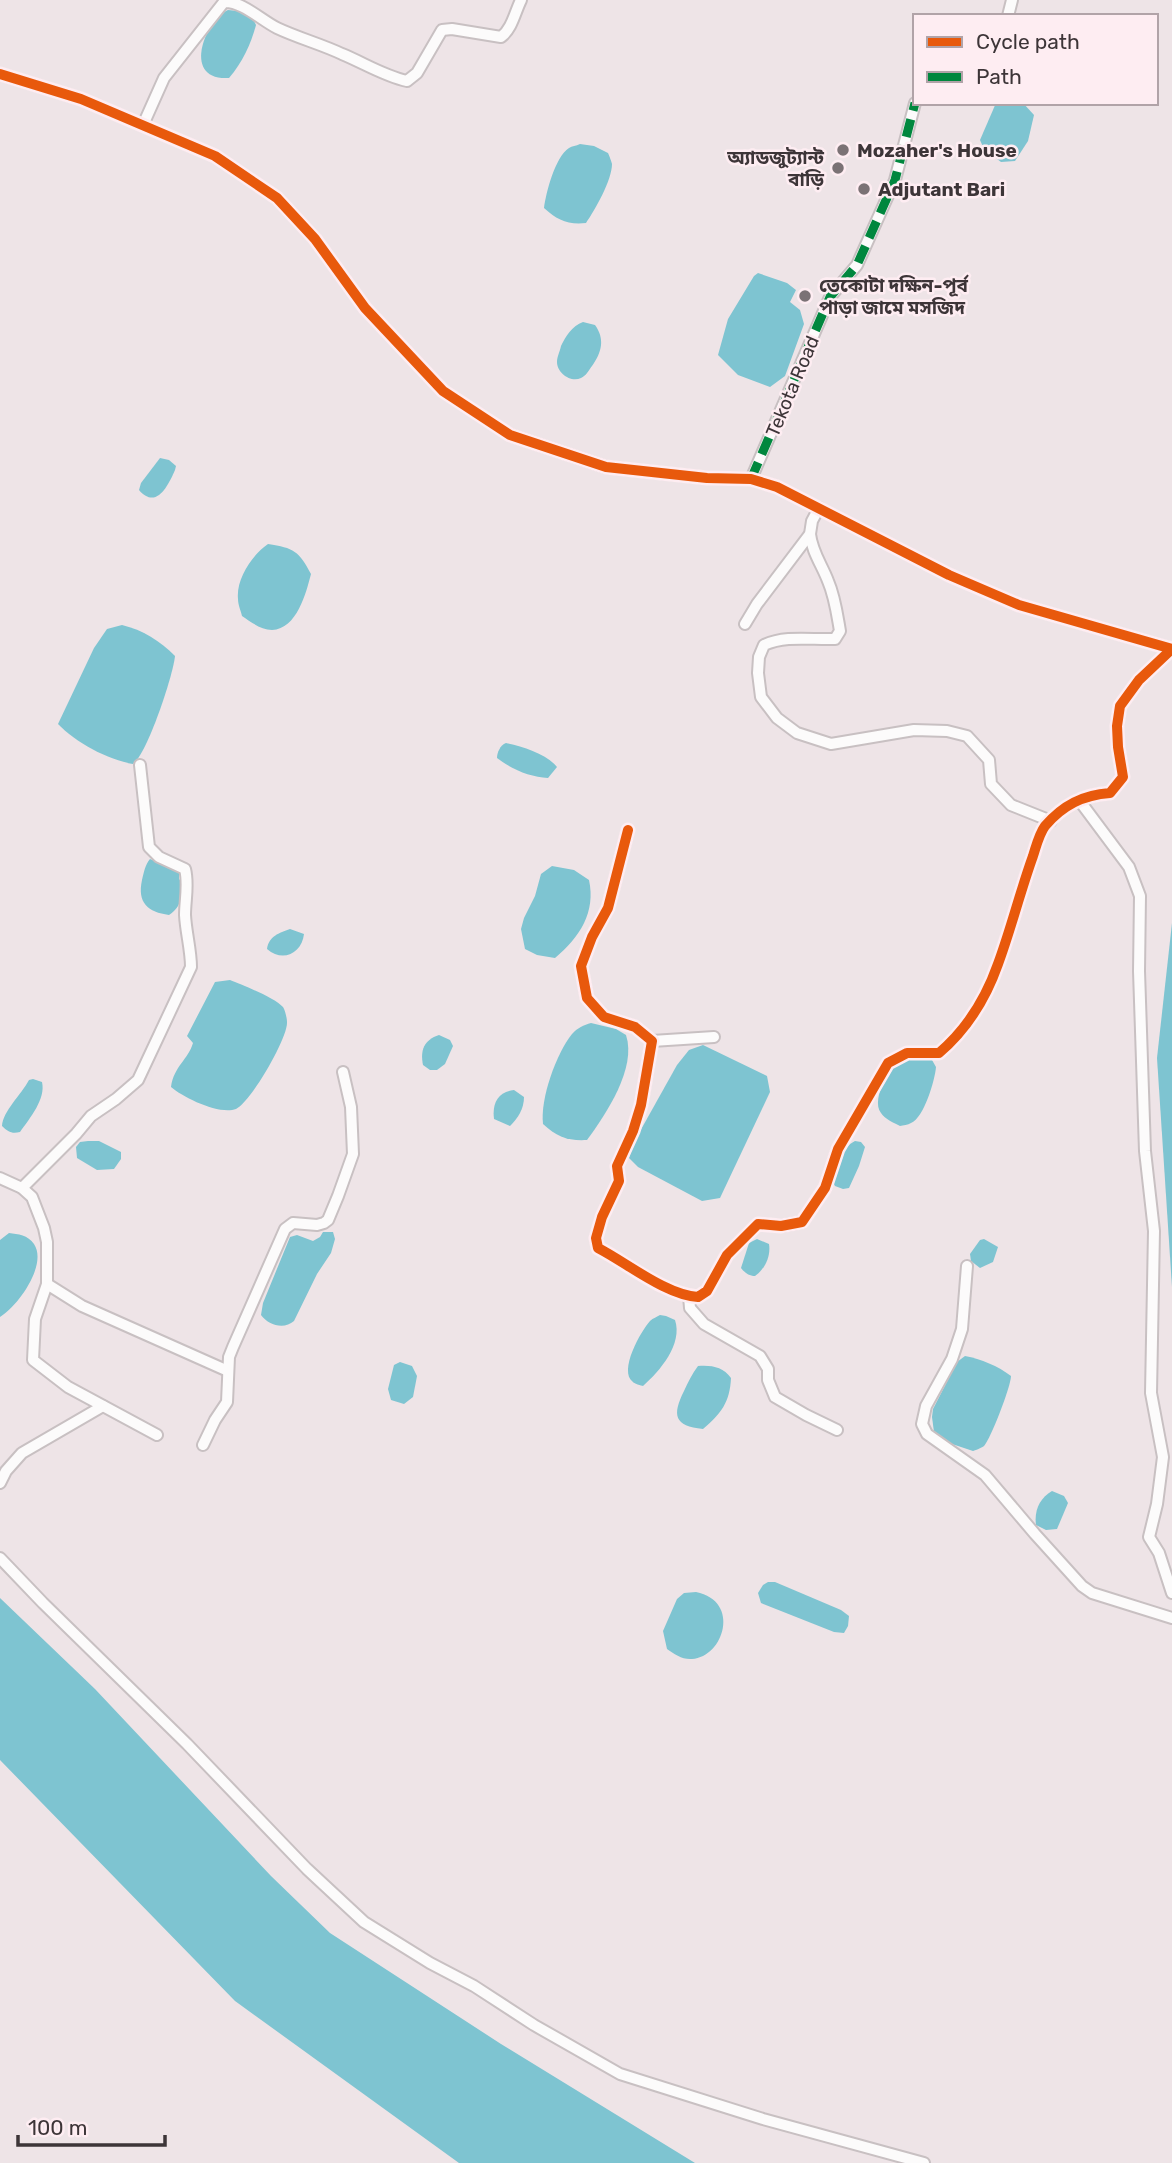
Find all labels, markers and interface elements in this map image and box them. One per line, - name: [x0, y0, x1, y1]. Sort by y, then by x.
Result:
- legend: [913, 14, 1158, 105]
- text: Cycle path: [976, 29, 1080, 54]
- text: Path: [976, 64, 1022, 89]
- place label: Mozaher's House: [857, 139, 1017, 162]
- marker: Mozaher's House: [835, 142, 851, 158]
- place label: অ্যাডজুট্যান্ট বাড়ি: [726, 146, 825, 191]
- marker: অ্যাডজুট্যান্ট বাড়ি: [830, 160, 846, 176]
- place label: Adjutant Bari: [878, 178, 1005, 201]
- marker: Adjutant Bari: [856, 181, 872, 197]
- place label: তেকোটা দক্ষিন-পূর্ব পাড়া জামে মসজিদ: [819, 274, 969, 319]
- marker: তেকোটা দক্ষিন-পূর্ব পাড়া জামে মসজিদ: [797, 288, 813, 304]
- street label: Tekota Road: [761, 332, 824, 440]
- scale bar: [18, 2104, 164, 2148]
- text: 100 m: [28, 2115, 87, 2140]

